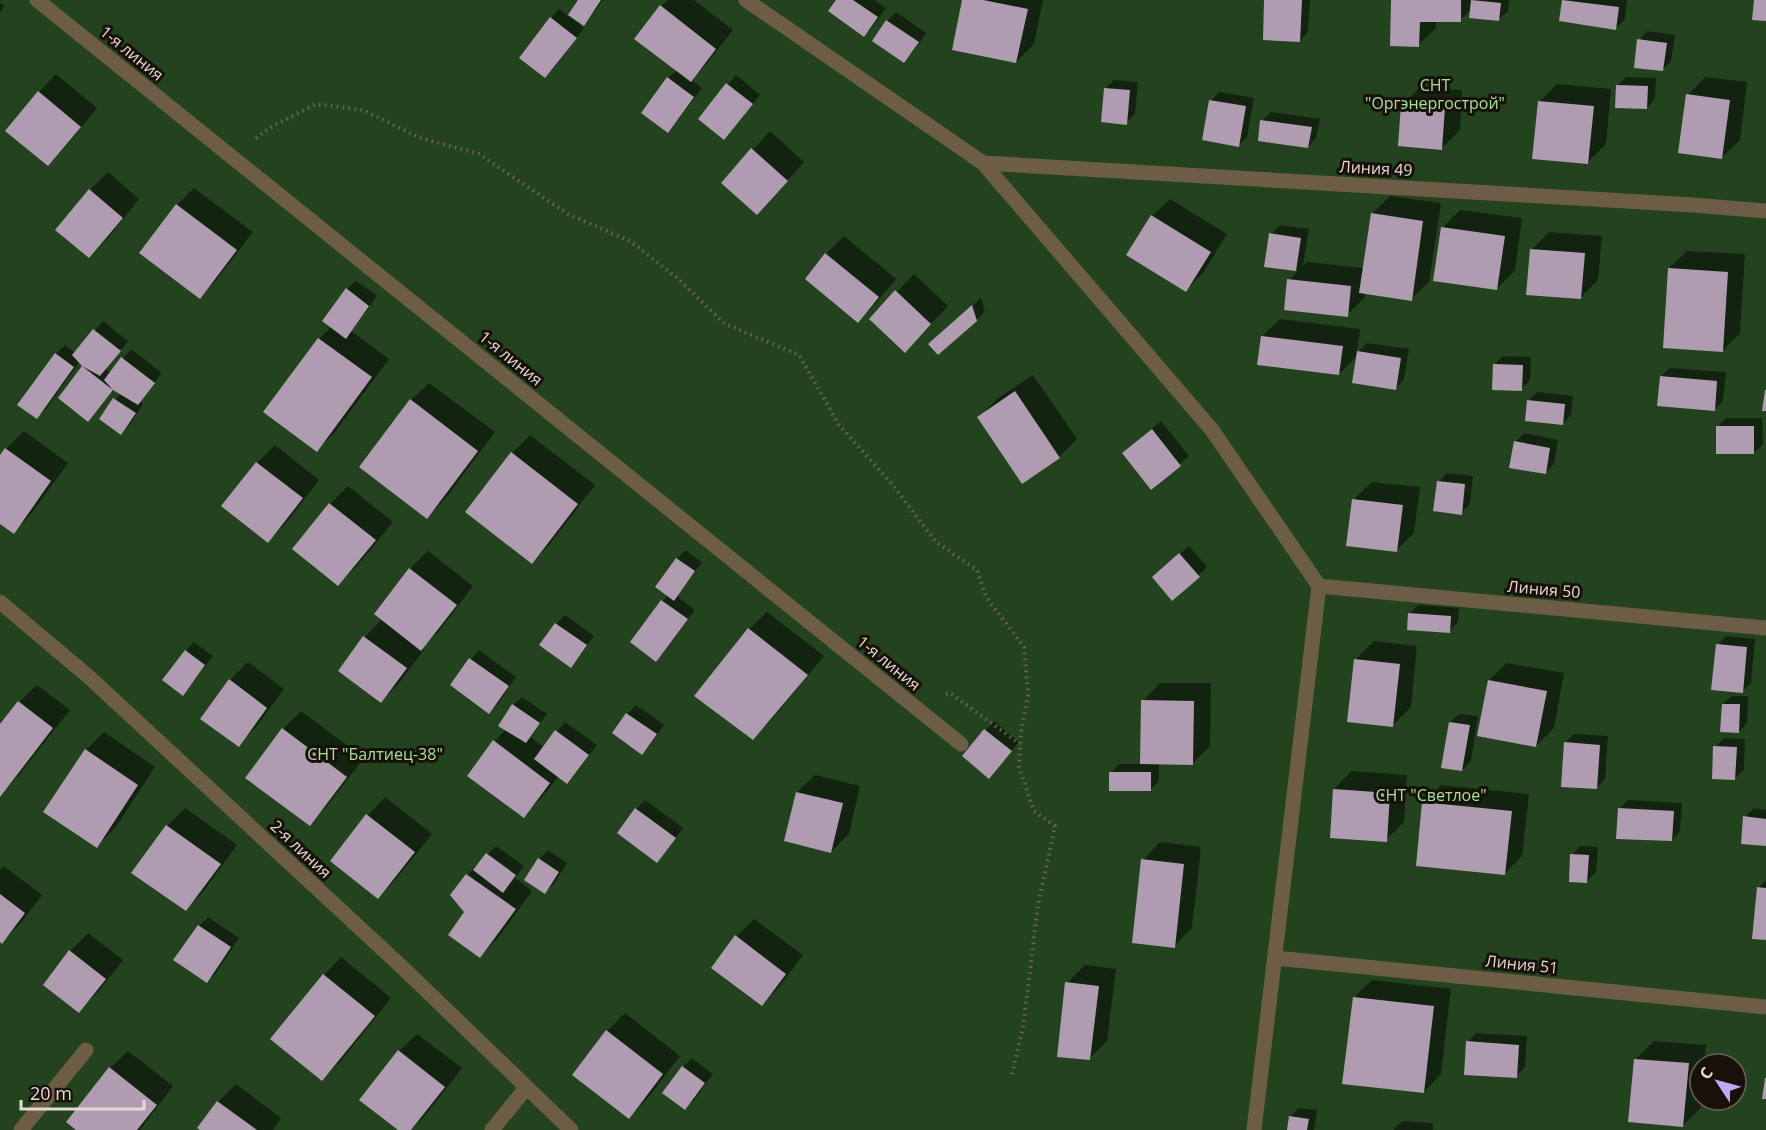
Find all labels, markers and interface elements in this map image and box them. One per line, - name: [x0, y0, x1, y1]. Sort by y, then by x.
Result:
- street label: 1-я линия: [96, 21, 168, 85]
- park label: СНТ "Оргэнергострой": [1365, 74, 1505, 114]
- street label: Линия 49: [1339, 155, 1413, 181]
- street label: 1-я линия: [475, 326, 547, 390]
- street label: Линия 50: [1507, 575, 1581, 603]
- street label: 1-я линия: [853, 631, 925, 695]
- park label: СНТ "Балтиец-38": [307, 743, 443, 765]
- park label: СНТ "Светлое": [1375, 784, 1487, 806]
- street label: 2-я линия: [266, 815, 336, 883]
- street label: Линия 51: [1485, 949, 1559, 979]
- north arrow: [1688, 1052, 1748, 1112]
- text: С: [1694, 1063, 1718, 1084]
- scale bar: [21, 1073, 144, 1111]
- text: 20 m: [30, 1081, 72, 1105]

